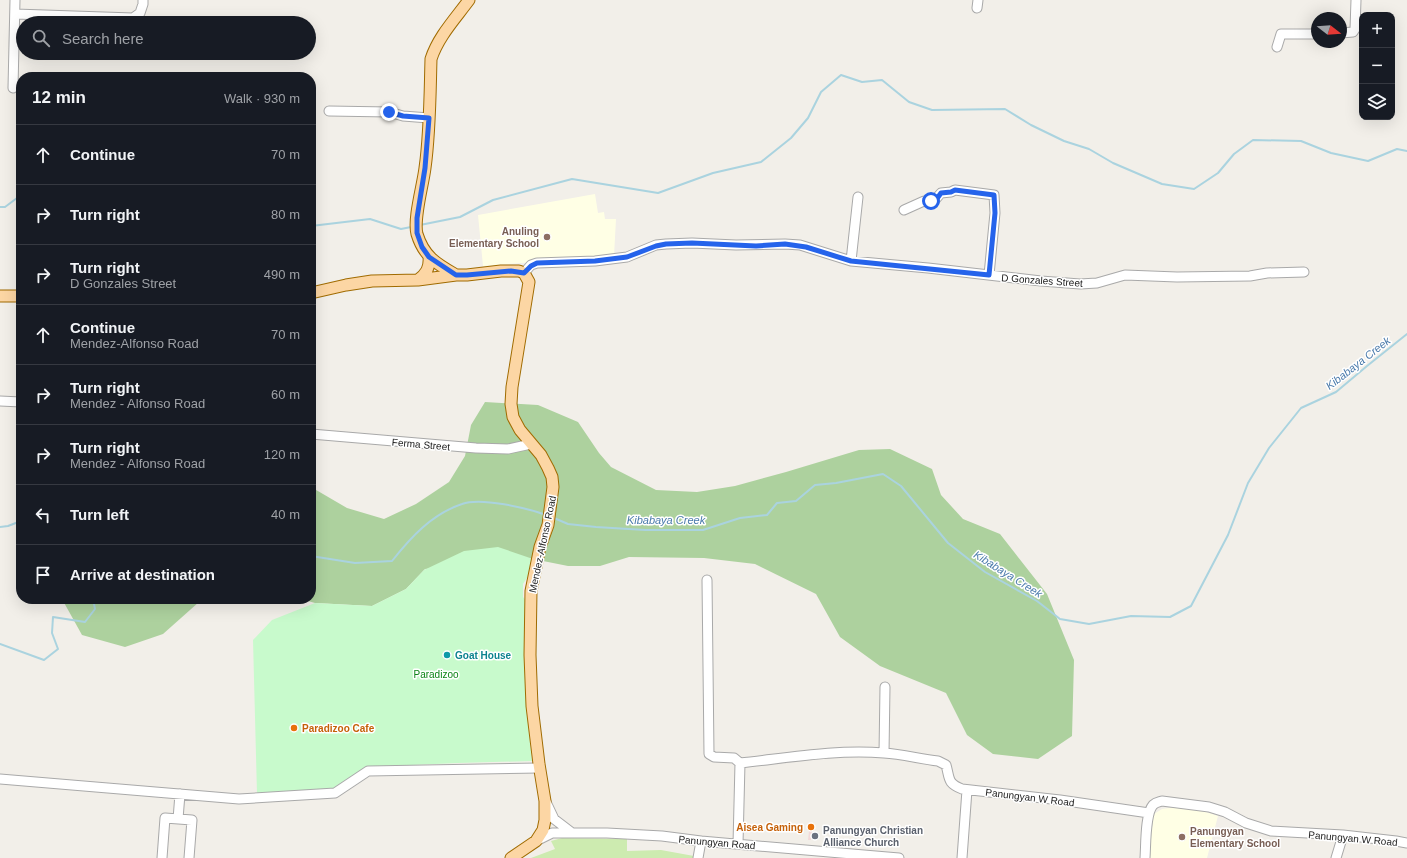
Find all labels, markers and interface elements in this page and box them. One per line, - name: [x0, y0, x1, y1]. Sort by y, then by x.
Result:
- north arrow: [1311, 12, 1347, 48]
- map controls: [1359, 12, 1395, 120]
- button: +: [1359, 12, 1395, 48]
- search box: [16, 16, 316, 60]
- icon: search: [30, 27, 52, 49]
- text: Search here: [62, 30, 144, 47]
- button: −: [1359, 48, 1395, 84]
- button: layers: [1359, 84, 1395, 120]
- text: 12 min: [32, 88, 86, 107]
- text: Walk · 930 m: [224, 91, 300, 106]
- route end: [380, 103, 398, 121]
- icon: ahead: [32, 144, 54, 166]
- text: Continue: [70, 146, 135, 163]
- text: 70 m: [271, 147, 300, 162]
- route start: [922, 192, 940, 210]
- icon: right: [32, 204, 54, 226]
- text: Turn right: [70, 206, 140, 223]
- text: 80 m: [271, 207, 300, 222]
- place label: Anuling Elementary School: [449, 226, 539, 249]
- marker: Anuling Elementary School: [542, 232, 552, 242]
- text: Turn right: [70, 259, 140, 276]
- icon: right: [32, 264, 54, 286]
- text: 490 m: [264, 267, 300, 282]
- street label: D Gonzales Street: [1001, 272, 1083, 289]
- text: D Gonzales Street: [70, 276, 176, 291]
- text: Continue: [70, 319, 135, 336]
- icon: ahead: [32, 324, 54, 346]
- text: 70 m: [271, 327, 300, 342]
- water label: Kibabaya Creek: [1323, 334, 1393, 392]
- text: Mendez-Alfonso Road: [70, 336, 199, 351]
- text: Turn right: [70, 379, 140, 396]
- icon: right: [32, 384, 54, 406]
- text: 60 m: [271, 387, 300, 402]
- text: Mendez - Alfonso Road: [70, 396, 205, 411]
- street label: Ferma Street: [391, 436, 451, 453]
- text: Turn right: [70, 439, 140, 456]
- icon: right: [32, 444, 54, 466]
- text: 120 m: [264, 447, 300, 462]
- text: Mendez - Alfonso Road: [70, 456, 205, 471]
- street label: Mendez-Alfonso Road: [527, 495, 558, 594]
- icon: left: [32, 504, 54, 526]
- text: Turn left: [70, 506, 129, 523]
- text: 40 m: [271, 507, 300, 522]
- water label: Kibabaya Creek: [627, 514, 706, 526]
- water label: Kibabaya Creek: [972, 548, 1045, 600]
- icon: arrive: [32, 564, 54, 586]
- text: Arrive at destination: [70, 566, 215, 583]
- marker: Goat House: [442, 650, 452, 660]
- place label: Goat House: [455, 650, 512, 661]
- park label: Paradizoo: [413, 669, 459, 680]
- marker: Paradizoo Cafe: [289, 723, 299, 733]
- place label: Paradizoo Cafe: [302, 723, 375, 734]
- street label: Panungyan W Road: [985, 787, 1075, 808]
- place label: Aisea Gaming: [736, 822, 803, 833]
- marker: Aisea Gaming: [806, 822, 816, 832]
- place label: Panungyan Christian Alliance Church: [823, 825, 923, 848]
- place label: Panungyan Elementary School: [1190, 826, 1280, 849]
- street label: Panungyan W Road: [1308, 829, 1398, 848]
- marker: Panungyan Christian Alliance Church: [810, 831, 820, 841]
- marker: Panungyan Elementary School: [1177, 832, 1187, 842]
- street label: Panungyan Road: [678, 834, 756, 851]

